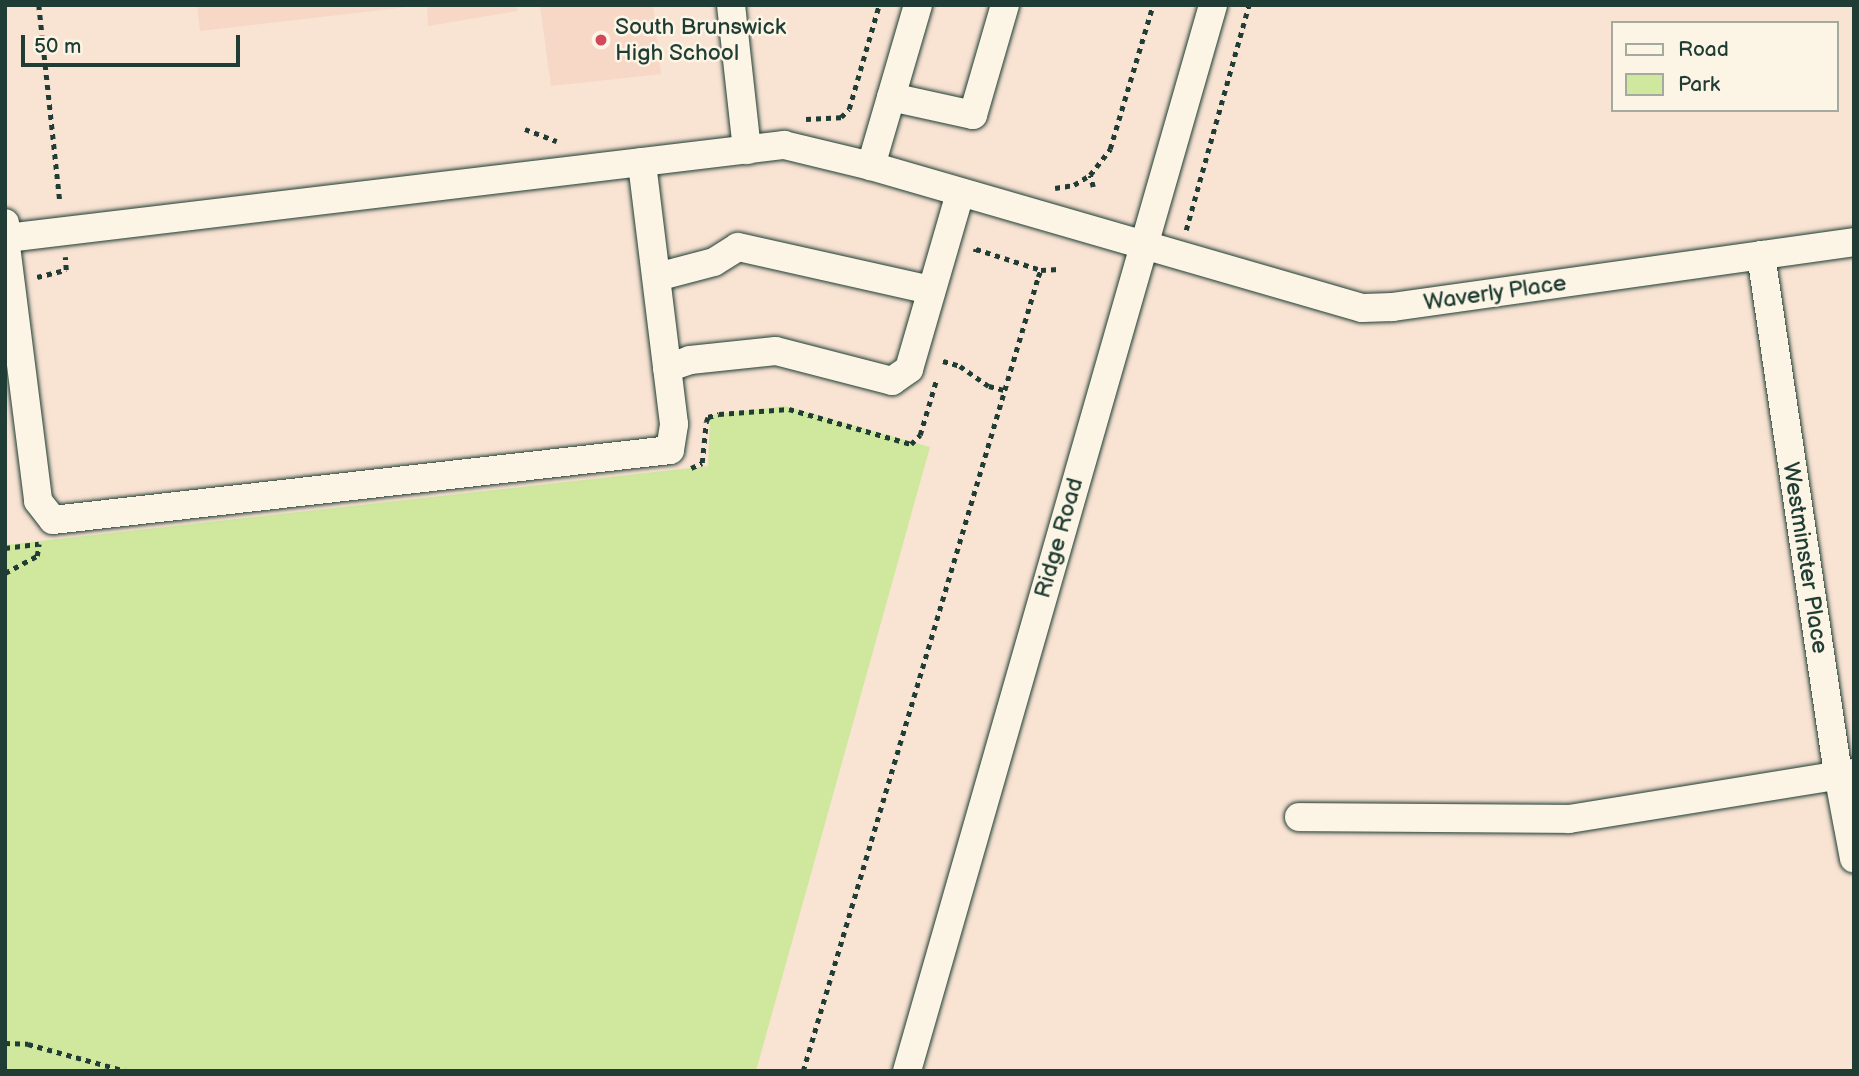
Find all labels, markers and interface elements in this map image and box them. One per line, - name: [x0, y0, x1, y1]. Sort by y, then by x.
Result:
- place label: South Brunswick High School: [615, 13, 786, 67]
- scale bar: [24, 21, 243, 65]
- legend: [1610, 21, 1838, 112]
- marker: South Brunswick High School: [593, 32, 609, 48]
- text: 50 m: [34, 34, 81, 59]
- text: Road: [1678, 37, 1729, 62]
- text: Park: [1678, 72, 1720, 97]
- street label: Waverly Place: [1421, 269, 1569, 317]
- street label: Westminster Place: [1776, 460, 1834, 656]
- street label: Ridge Road: [1029, 475, 1089, 601]

